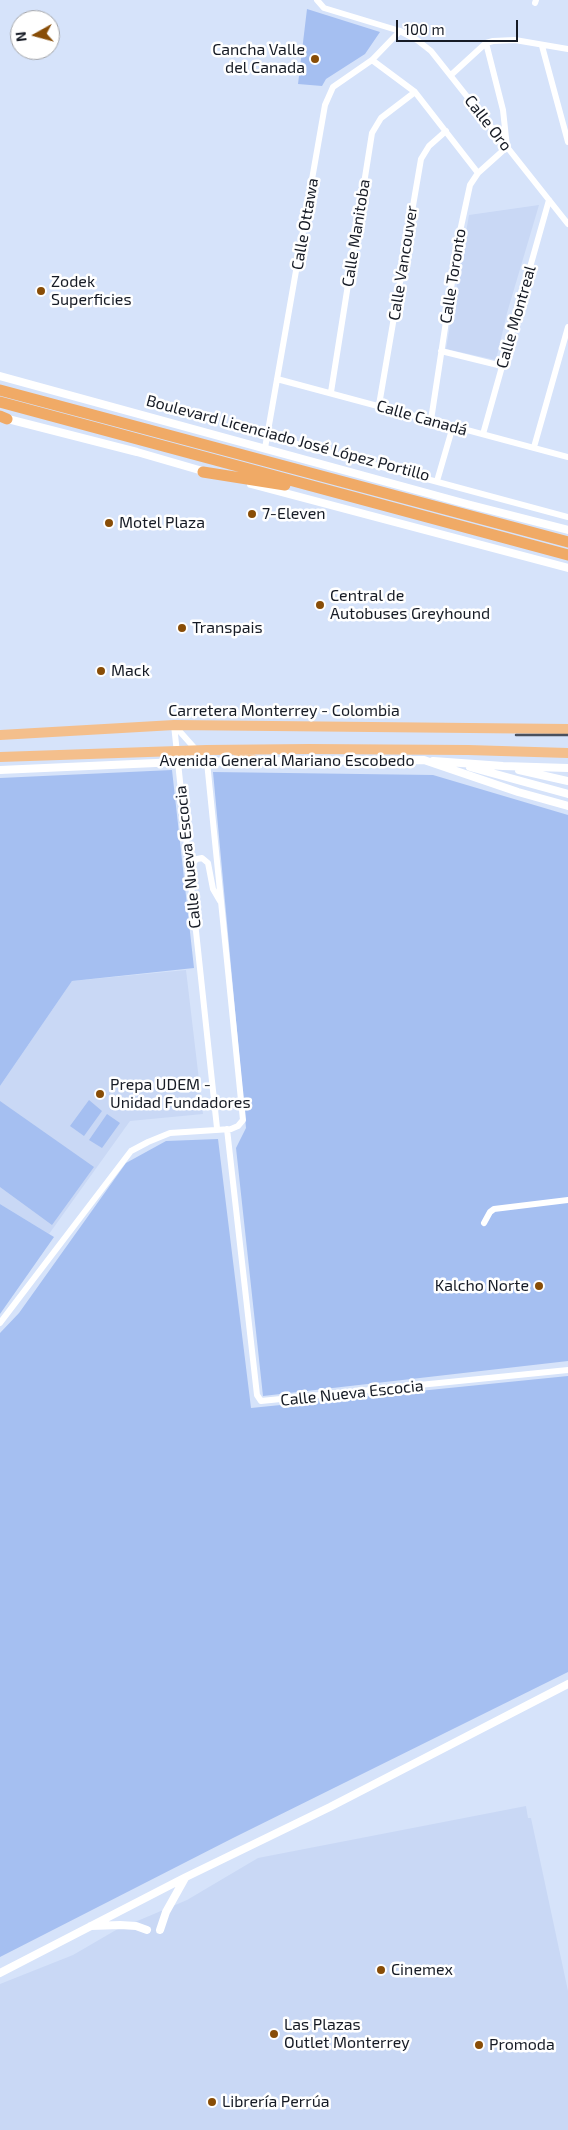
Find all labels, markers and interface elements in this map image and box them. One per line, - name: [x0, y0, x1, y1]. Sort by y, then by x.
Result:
- north arrow: [10, 10, 60, 60]
- scale bar: [398, 10, 520, 42]
- text: 100 m: [404, 20, 445, 38]
- text: N: [12, 31, 30, 43]
- place label: Cancha Valle del Canada: [212, 40, 305, 78]
- marker: Cancha Valle del Canada: [309, 53, 321, 65]
- street label: Calle Oro: [460, 91, 516, 155]
- street label: Calle Ottawa: [287, 176, 323, 272]
- street label: Calle Manitoba: [338, 178, 374, 288]
- street label: Calle Vancouver: [384, 204, 422, 322]
- street label: Calle Toronto: [436, 227, 470, 325]
- street label: Calle Montreal: [492, 263, 540, 371]
- place label: Zodek Superficies: [51, 272, 132, 310]
- marker: Zodek Superficies: [35, 285, 47, 297]
- street label: Boulevard Licenciado José López Portillo: [144, 391, 432, 485]
- street label: Calle Canadá: [374, 396, 470, 440]
- place label: 7-Eleven: [262, 504, 326, 524]
- marker: 7-Eleven: [246, 508, 258, 520]
- place label: Motel Plaza: [119, 513, 205, 533]
- marker: Motel Plaza: [103, 517, 115, 529]
- place label: Central de Autobuses Greyhound: [330, 586, 490, 624]
- marker: Central de Autobuses Greyhound: [314, 599, 326, 611]
- place label: Transpais: [192, 618, 263, 638]
- marker: Transpais: [176, 622, 188, 634]
- place label: Mack: [111, 661, 150, 681]
- marker: Mack: [95, 665, 107, 677]
- street label: Carretera Monterrey - Colombia: [168, 701, 400, 721]
- street label: Avenida General Mariano Escobedo: [159, 751, 415, 771]
- street label: Calle Nueva Escocia: [171, 785, 205, 929]
- place label: Prepa UDEM - Unidad Fundadores: [110, 1075, 251, 1113]
- marker: Prepa UDEM - Unidad Fundadores: [94, 1088, 106, 1100]
- place label: Kalcho Norte: [435, 1276, 529, 1296]
- marker: Kalcho Norte: [533, 1280, 545, 1292]
- street label: Calle Nueva Escocia: [280, 1376, 424, 1410]
- place label: Cinemex: [391, 1960, 453, 1980]
- marker: Cinemex: [375, 1964, 387, 1976]
- place label: Las Plazas Outlet Monterrey: [284, 2015, 410, 2053]
- marker: Las Plazas Outlet Monterrey: [268, 2028, 280, 2040]
- place label: Promoda: [489, 2035, 555, 2055]
- marker: Promoda: [473, 2039, 485, 2051]
- place label: Librería Perrúa: [222, 2092, 330, 2112]
- marker: Librería Perrúa: [206, 2096, 218, 2108]

